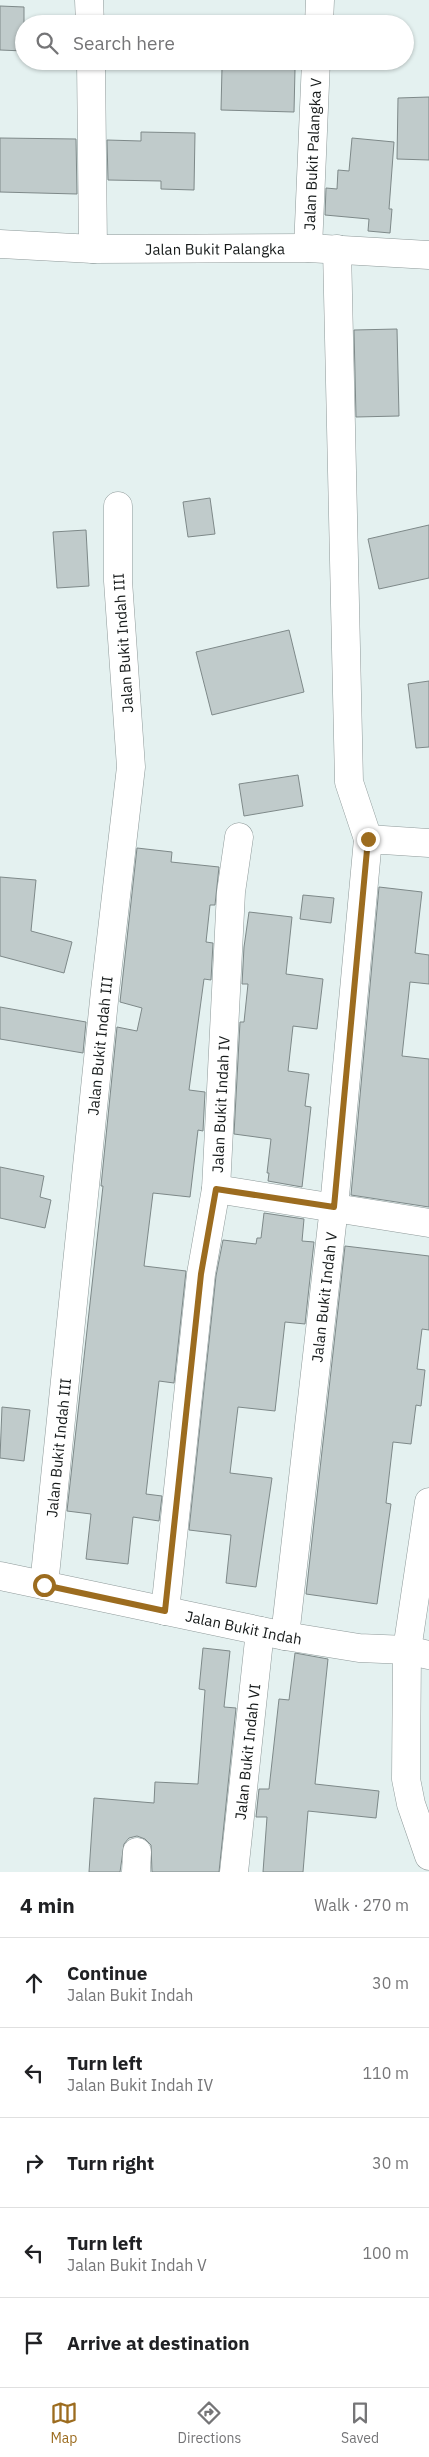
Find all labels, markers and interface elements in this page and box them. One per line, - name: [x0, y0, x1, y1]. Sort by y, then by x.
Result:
- search box: [15, 15, 414, 70]
- icon: search: [33, 29, 61, 57]
- text: Search here: [73, 31, 175, 55]
- street label: Jalan Bukit Palangka V: [299, 77, 325, 231]
- street label: Jalan Bukit Palangka: [145, 239, 285, 258]
- street label: Jalan Bukit Indah III: [109, 573, 137, 713]
- route end: [357, 828, 380, 851]
- street label: Jalan Bukit Indah III: [83, 975, 116, 1116]
- street label: Jalan Bukit Indah IV: [207, 1035, 233, 1173]
- street label: Jalan Bukit Indah V: [307, 1231, 341, 1363]
- street label: Jalan Bukit Indah III: [41, 1377, 75, 1518]
- route start: [33, 1574, 56, 1597]
- street label: Jalan Bukit Indah: [184, 1606, 303, 1648]
- street label: Jalan Bukit Indah VI: [230, 1682, 264, 1821]
- text: 4 min: [20, 1891, 75, 1919]
- text: Walk · 270 m: [314, 1895, 409, 1915]
- text: Continue: [67, 1961, 147, 1985]
- icon: ahead: [20, 1969, 48, 1997]
- text: 30 m: [372, 1973, 409, 1993]
- text: Jalan Bukit Indah: [67, 1985, 193, 2005]
- text: Turn left: [67, 2051, 143, 2075]
- icon: left: [20, 2059, 48, 2087]
- text: 110 m: [362, 2063, 409, 2083]
- text: Jalan Bukit Indah IV: [67, 2075, 213, 2095]
- icon: right: [20, 2149, 48, 2177]
- text: Turn right: [67, 2151, 154, 2175]
- text: 30 m: [372, 2153, 409, 2173]
- text: Turn left: [67, 2231, 143, 2255]
- icon: left: [20, 2239, 48, 2267]
- text: 100 m: [362, 2243, 409, 2263]
- text: Jalan Bukit Indah V: [67, 2255, 207, 2275]
- icon: arrive: [20, 2329, 48, 2357]
- text: Arrive at destination: [67, 2331, 250, 2355]
- tab: Map: [50, 2399, 78, 2447]
- tab: Directions: [178, 2399, 241, 2447]
- tab: Saved: [341, 2399, 379, 2447]

